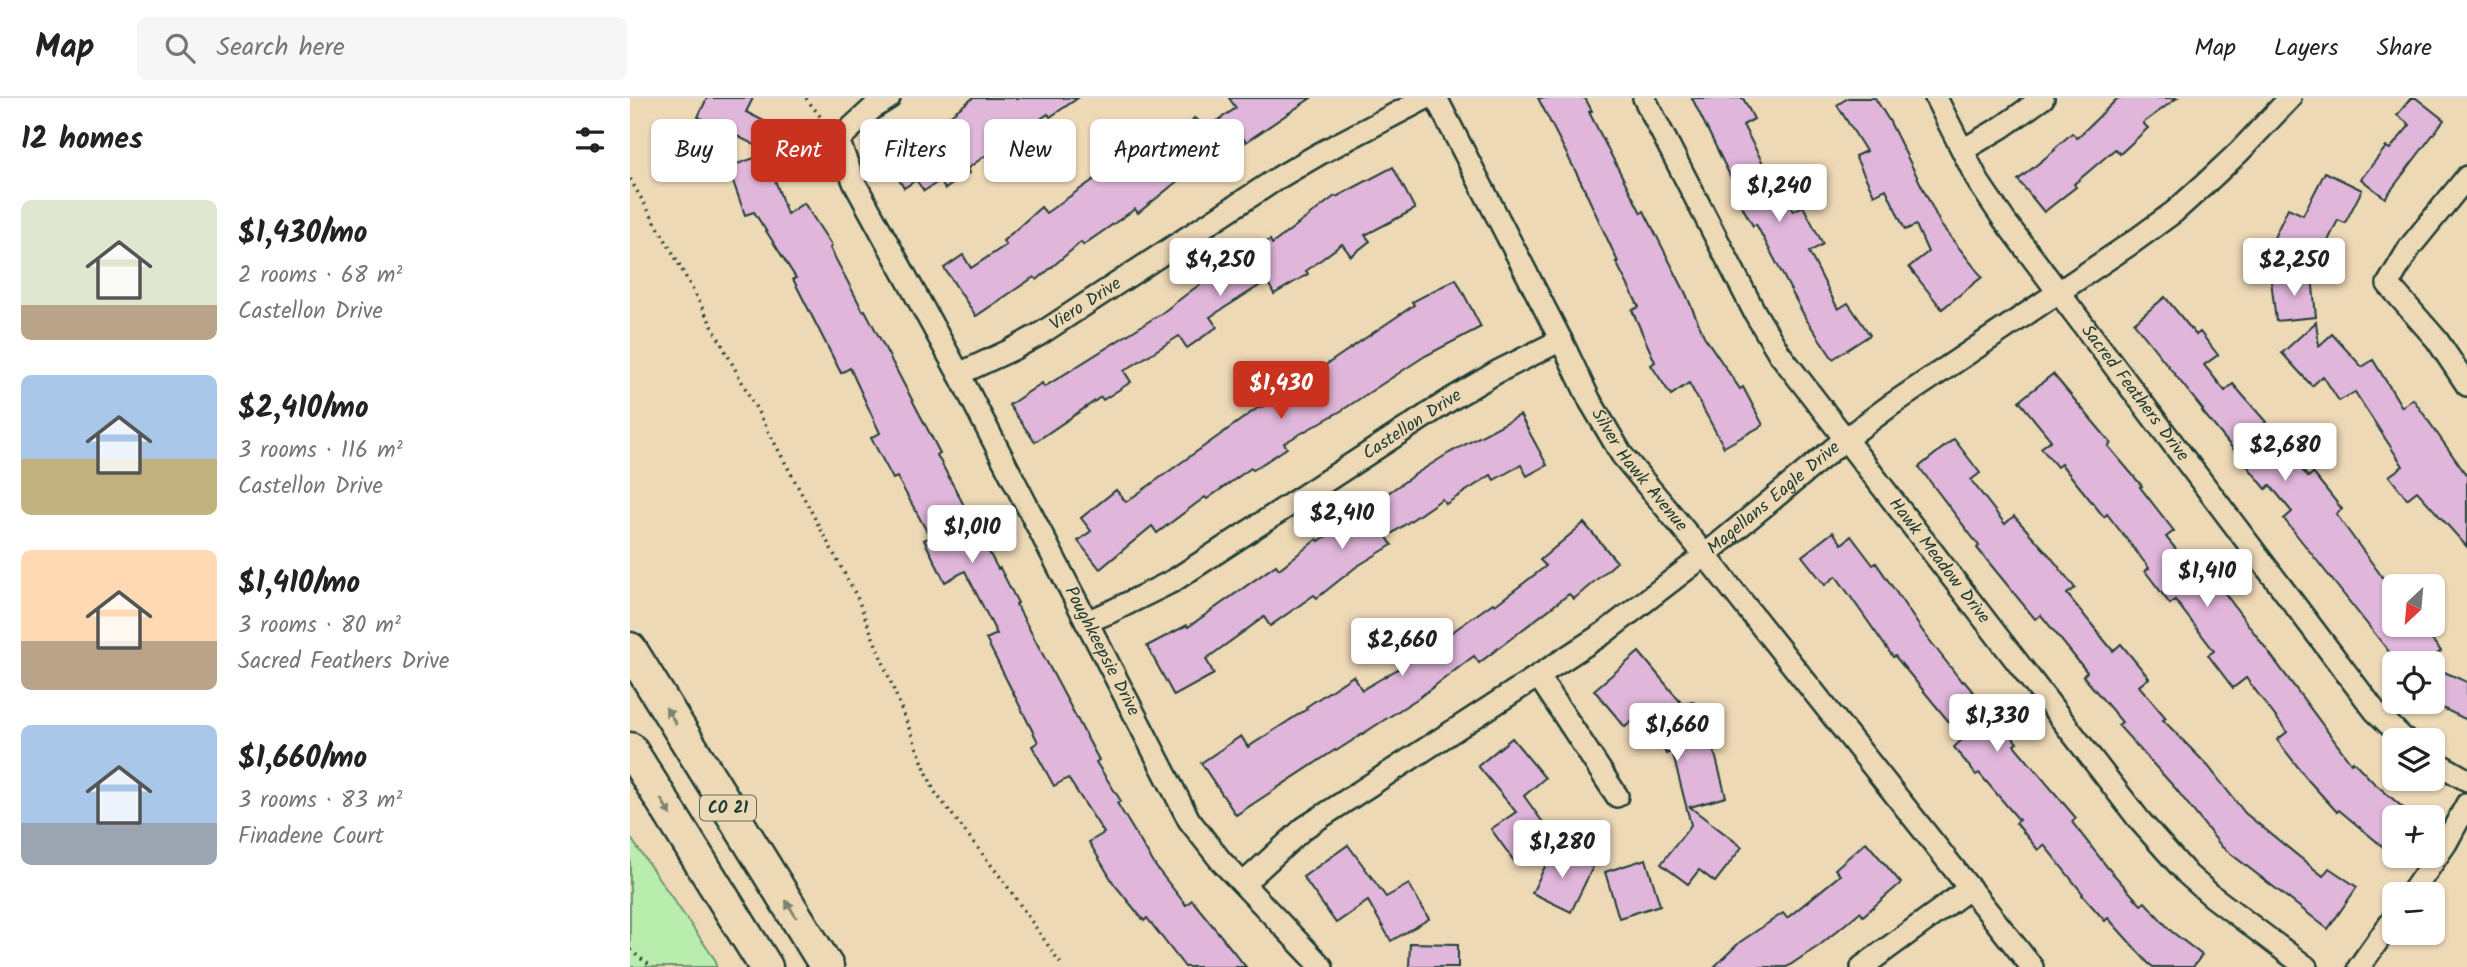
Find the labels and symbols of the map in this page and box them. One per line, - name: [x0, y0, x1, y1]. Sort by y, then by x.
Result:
- pin: $1,240: [1722, 164, 1836, 224]
- pin: $4,250: [1163, 238, 1277, 298]
- pin: $2,250: [2237, 238, 2351, 298]
- street label: Viero Drive: [1044, 270, 1127, 338]
- street label: Sacred Feathers Drive: [2073, 318, 2196, 468]
- pin: $1,430: [1224, 362, 1338, 421]
- street label: Castellon Drive: [1357, 381, 1467, 468]
- street label: Silver Hawk Avenue: [1583, 403, 1695, 539]
- pin: $2,680: [2228, 424, 2342, 483]
- street label: Magellans Eagle Drive: [1701, 434, 1847, 562]
- pin: $2,410: [1285, 491, 1399, 551]
- street label: Hawk Meadow Drive: [1881, 491, 1998, 630]
- pin: $1,010: [915, 505, 1029, 565]
- pin: $1,410: [2150, 550, 2264, 609]
- north arrow: [2382, 574, 2445, 637]
- street label: Poughkeepsie Drive: [1056, 581, 1148, 721]
- pin: $2,660: [1345, 618, 1459, 678]
- pin: $1,330: [1940, 694, 2054, 754]
- pin: $1,660: [1620, 704, 1734, 763]
- one-way arrow: [665, 706, 678, 725]
- road number: CO 21: [700, 796, 756, 820]
- one-way arrow: [660, 797, 673, 816]
- pin: $1,280: [1505, 820, 1619, 880]
- one-way arrow: [784, 899, 797, 919]

